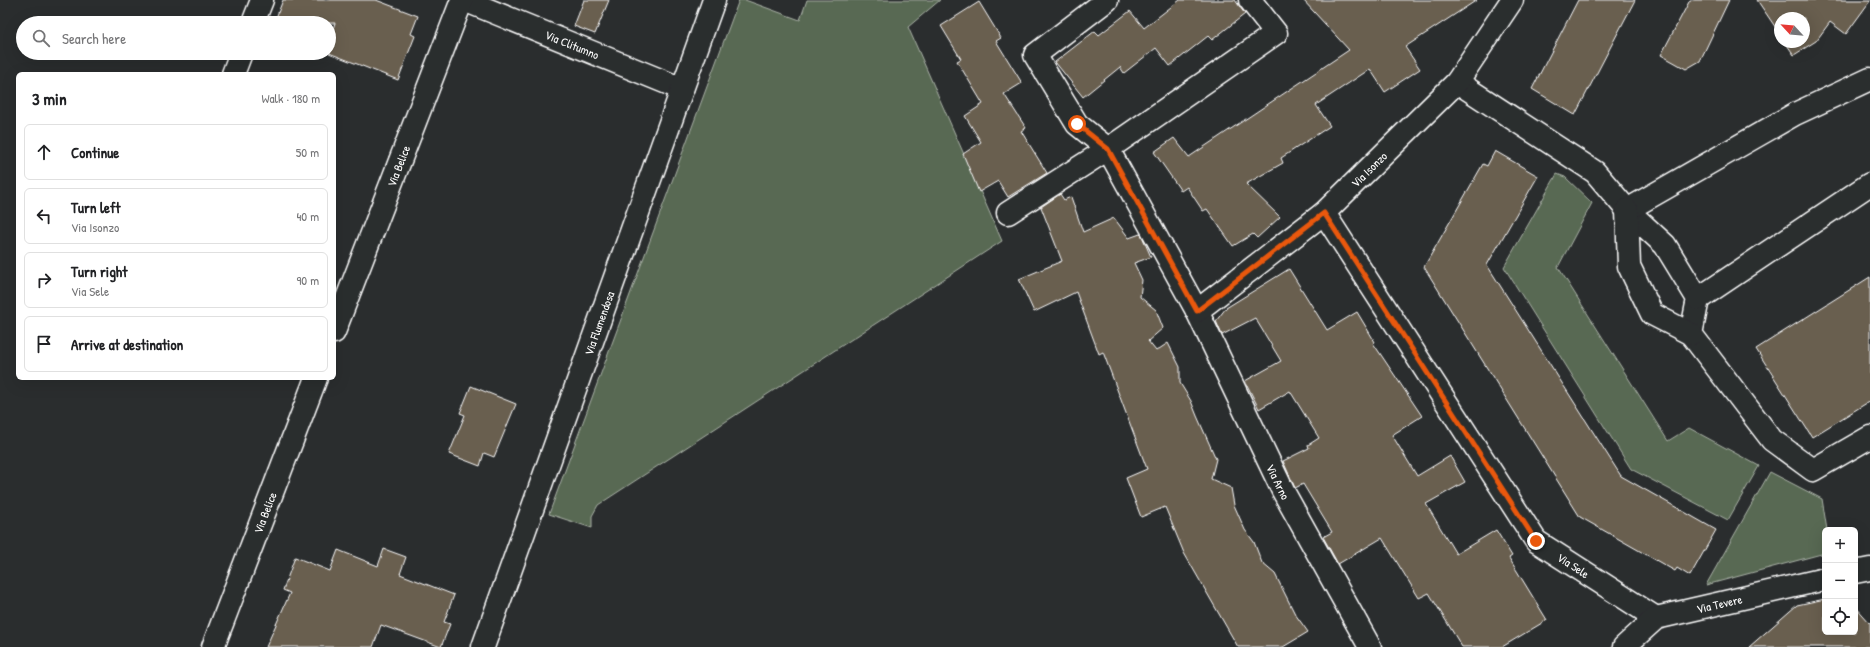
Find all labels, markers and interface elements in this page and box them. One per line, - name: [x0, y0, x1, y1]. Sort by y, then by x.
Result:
- north arrow: [1774, 12, 1810, 48]
- search box: [16, 16, 336, 60]
- street label: Via Clitumno: [543, 26, 602, 63]
- icon: search: [30, 27, 52, 49]
- text: Search here: [62, 28, 126, 49]
- text: 3 min: [32, 87, 67, 110]
- text: Walk · 180 m: [261, 89, 320, 107]
- route start: [1068, 115, 1086, 133]
- icon: ahead: [33, 141, 55, 163]
- text: Continue: [71, 142, 119, 163]
- text: 50 m: [296, 143, 319, 161]
- street label: Via Belice: [382, 143, 414, 189]
- street label: Via Isonzo: [1347, 147, 1391, 191]
- text: Turn left: [71, 197, 121, 218]
- icon: left: [33, 205, 55, 227]
- text: 40 m: [296, 207, 319, 225]
- text: Via Isonzo: [71, 218, 119, 236]
- text: Turn right: [71, 261, 127, 282]
- icon: right: [33, 269, 55, 291]
- text: 90 m: [297, 271, 319, 289]
- text: Via Sele: [71, 282, 109, 300]
- street label: Via Flumendosa: [579, 288, 618, 357]
- icon: arrive: [33, 333, 55, 355]
- text: Arrive at destination: [71, 334, 183, 355]
- street label: Via Arno: [1263, 461, 1295, 503]
- street label: Via Belice: [249, 489, 280, 536]
- map controls: [1822, 527, 1858, 635]
- button: +: [1822, 527, 1858, 563]
- route end: [1527, 532, 1545, 550]
- street label: Via Sele: [1554, 548, 1593, 582]
- button: −: [1822, 563, 1858, 599]
- street label: Via Tevere: [1695, 590, 1744, 617]
- button: locate: [1822, 599, 1858, 635]

